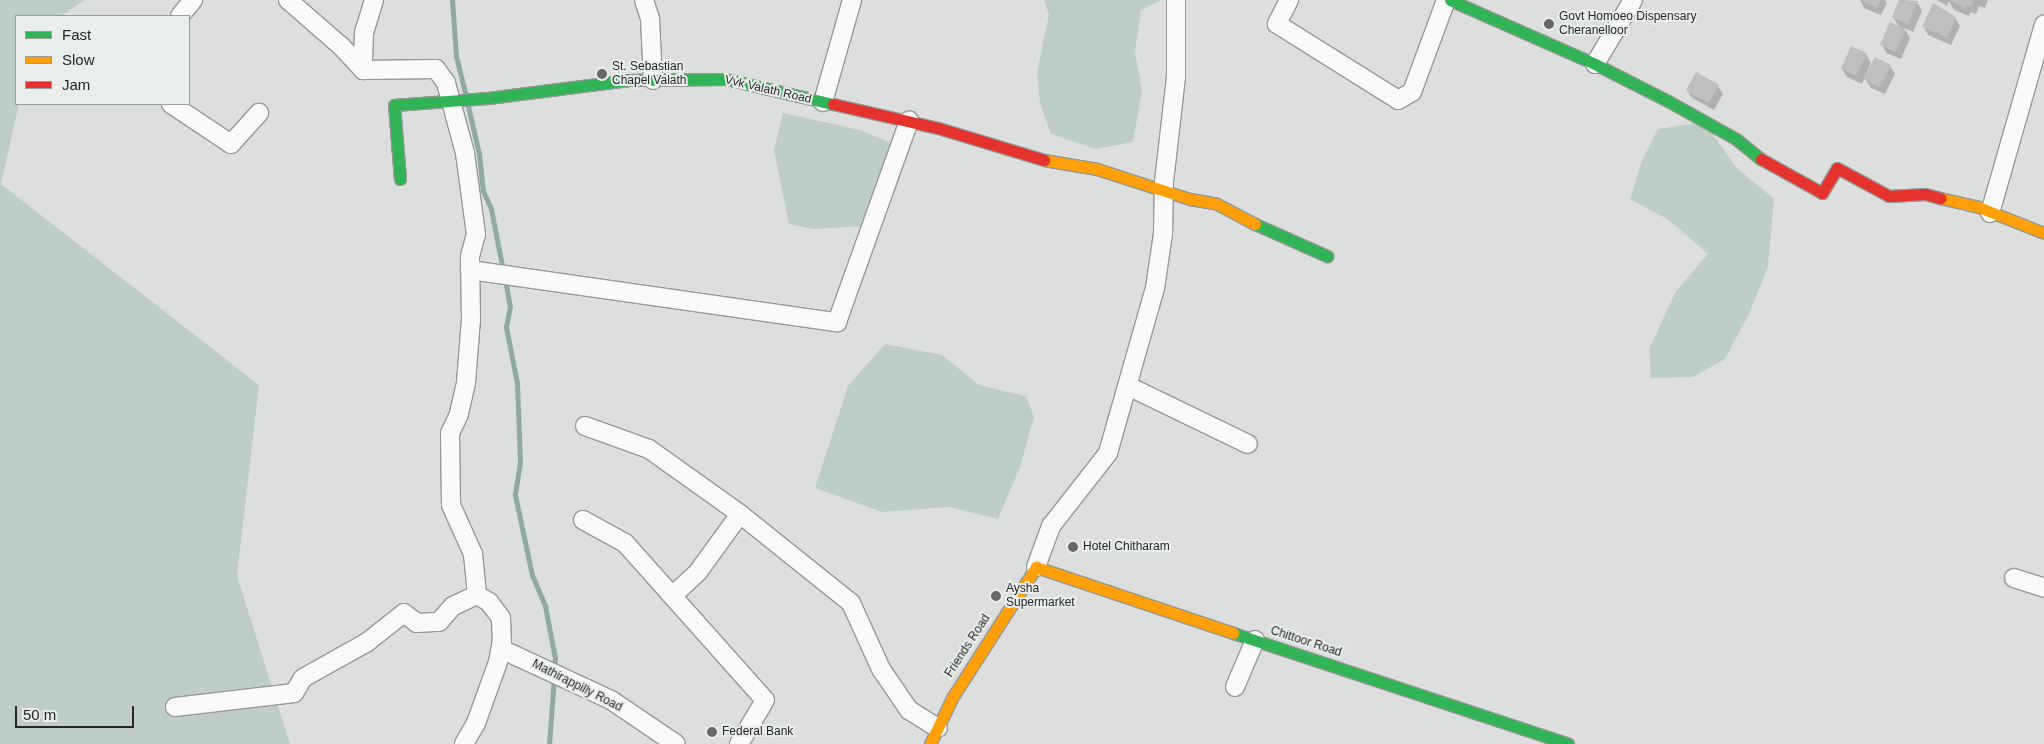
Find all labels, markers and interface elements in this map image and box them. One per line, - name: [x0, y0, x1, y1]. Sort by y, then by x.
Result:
- place label: Govt Homoeo Dispensary Cheranelloor: [1559, 10, 1696, 38]
- legend: [15, 15, 190, 105]
- marker: Govt Homoeo Dispensary Cheranelloor: [1543, 18, 1555, 30]
- text: Fast: [62, 26, 91, 43]
- text: Slow: [62, 51, 95, 68]
- place label: St. Sebastian Chapel Valath: [612, 60, 686, 88]
- marker: St. Sebastian Chapel Valath: [596, 68, 608, 80]
- street label: Vvk Valath Road: [723, 73, 813, 107]
- text: Jam: [62, 76, 90, 93]
- place label: Hotel Chitharam: [1083, 540, 1170, 554]
- marker: Hotel Chitharam: [1067, 541, 1079, 553]
- place label: Aysha Supermarket: [1006, 582, 1075, 610]
- marker: Aysha Supermarket: [990, 590, 1002, 602]
- street label: Friends Road: [942, 612, 994, 680]
- street label: Chittoor Road: [1269, 624, 1343, 660]
- street label: Mathirappilly Road: [529, 657, 625, 715]
- scale bar: [18, 696, 136, 728]
- text: 50 m: [23, 706, 56, 723]
- place label: Federal Bank: [722, 725, 793, 739]
- marker: Federal Bank: [706, 726, 718, 738]

